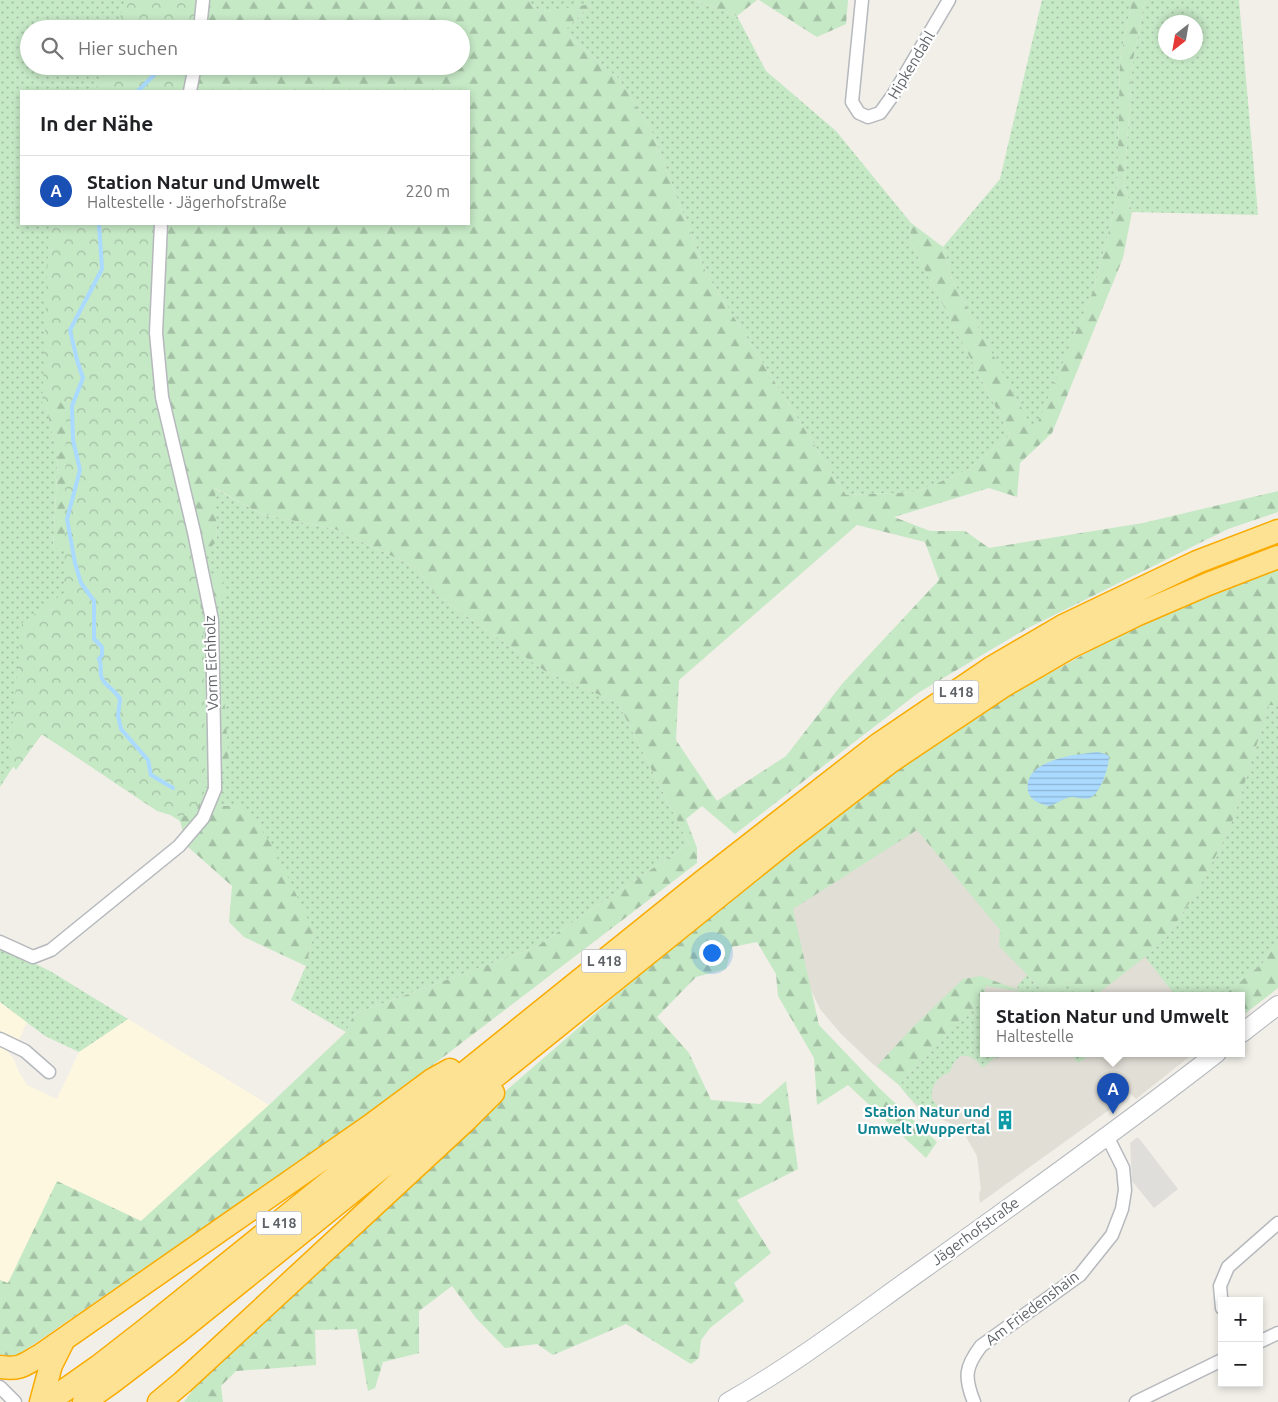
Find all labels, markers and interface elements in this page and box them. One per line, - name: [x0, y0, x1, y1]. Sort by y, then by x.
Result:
- north arrow: [1158, 15, 1203, 60]
- search box: [20, 20, 470, 75]
- street label: Hipkendahl: [884, 28, 938, 102]
- icon: search: [38, 34, 66, 62]
- text: Hier suchen: [78, 37, 178, 59]
- text: In der Nähe: [40, 111, 153, 135]
- text: Station Natur und Umwelt: [87, 171, 320, 193]
- text: A: [50, 182, 62, 200]
- text: 220 m: [405, 182, 450, 200]
- text: Haltestelle · Jägerhofstraße: [87, 193, 287, 211]
- street label: Vorm Eichholz: [201, 615, 221, 711]
- road number: L 418: [934, 680, 978, 704]
- your location: [699, 940, 725, 966]
- road number: L 418: [582, 949, 626, 972]
- popup: [980, 992, 1245, 1057]
- text: Station Natur und Umwelt: [996, 1005, 1229, 1027]
- text: Haltestelle: [996, 1027, 1074, 1045]
- pin: A: [1097, 1073, 1129, 1114]
- place label: Station Natur und Umwelt Wuppertal: [857, 1103, 990, 1137]
- building icon: Station Natur und Umwelt Wuppertal: [994, 1109, 1016, 1131]
- street label: Jägerhofstraße: [928, 1194, 1022, 1268]
- road number: L 418: [256, 1212, 302, 1234]
- street label: Am Friedenshain: [982, 1268, 1082, 1348]
- map controls: [1218, 1297, 1263, 1387]
- button: +: [1218, 1297, 1263, 1342]
- button: −: [1218, 1342, 1263, 1387]

